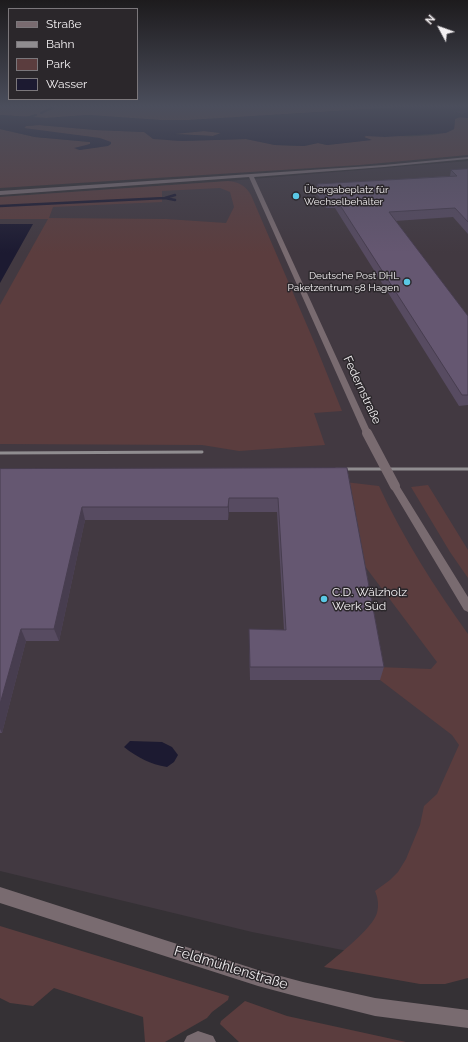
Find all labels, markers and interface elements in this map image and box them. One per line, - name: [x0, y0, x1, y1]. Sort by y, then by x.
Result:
- legend: [8, 8, 138, 100]
- north arrow: [420, 8, 460, 48]
- text: N: [423, 12, 438, 27]
- text: Straße: [46, 17, 82, 31]
- text: Bahn: [46, 37, 75, 51]
- text: Park: [46, 57, 71, 71]
- text: Wasser: [46, 77, 87, 91]
- place label: Übergabeplatz für Wechselbehälter: [304, 184, 388, 208]
- marker: Übergabeplatz für Wechselbehälter: [291, 191, 301, 201]
- place label: Deutsche Post DHL Paketzentrum 58 Hagen: [288, 270, 399, 294]
- marker: Deutsche Post DHL Paketzentrum 58 Hagen: [402, 277, 412, 287]
- street label: Federnstraße: [340, 354, 384, 426]
- place label: C.D. Wälzholz Werk Süd: [332, 585, 407, 613]
- marker: C.D. Wälzholz Werk Süd: [319, 594, 329, 604]
- street label: Feldmühlenstraße: [172, 943, 290, 993]

